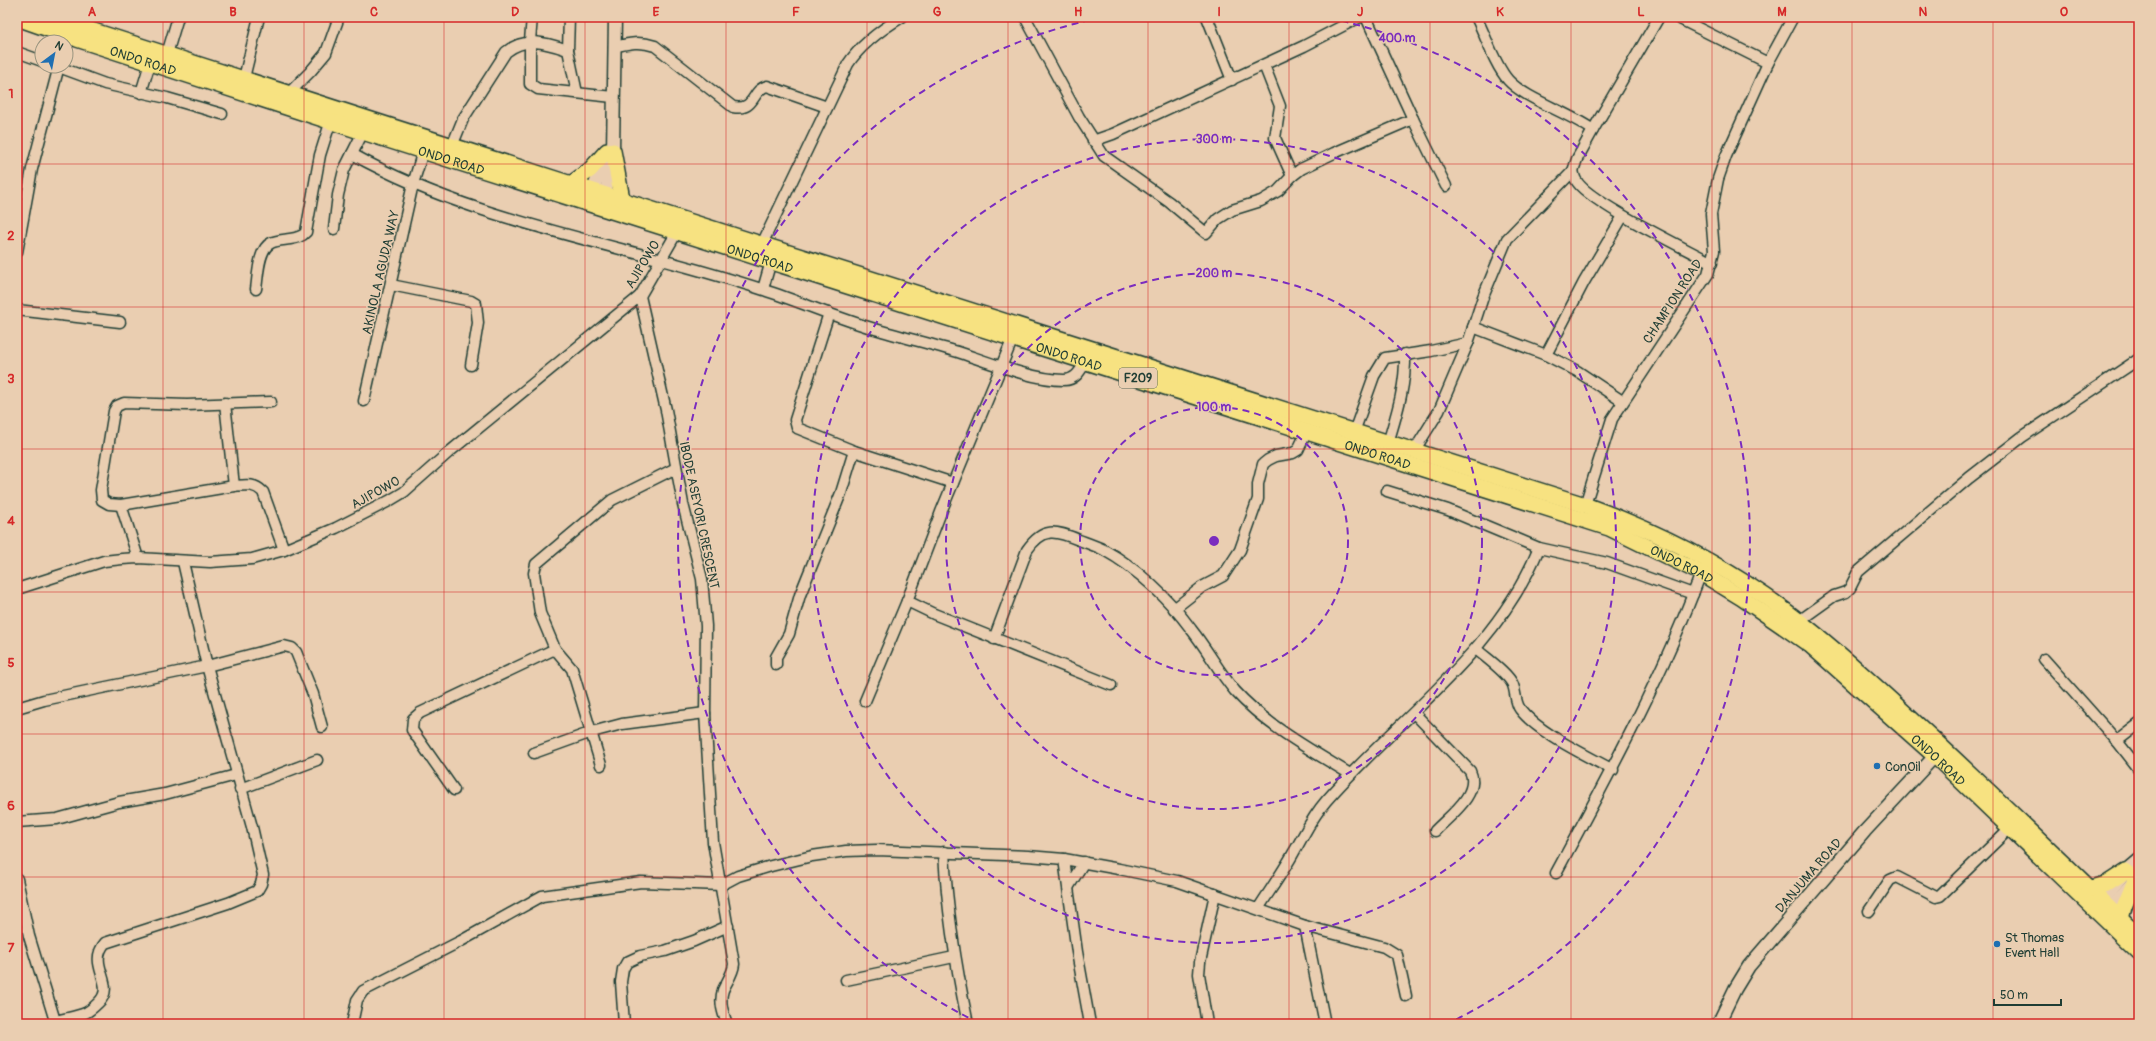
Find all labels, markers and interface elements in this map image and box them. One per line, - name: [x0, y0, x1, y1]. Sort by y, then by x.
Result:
- text: A: [88, 4, 97, 20]
- text: B: [229, 4, 237, 20]
- text: C: [370, 4, 378, 20]
- text: D: [511, 4, 519, 20]
- text: E: [653, 4, 660, 20]
- text: F: [792, 4, 800, 20]
- text: G: [933, 4, 942, 20]
- text: H: [1074, 4, 1082, 20]
- text: I: [1217, 4, 1221, 20]
- text: J: [1357, 4, 1363, 20]
- text: K: [1496, 4, 1504, 20]
- text: L: [1637, 4, 1645, 20]
- text: M: [1777, 4, 1787, 20]
- text: N: [1919, 4, 1928, 20]
- text: O: [2060, 4, 2069, 20]
- text: 400 m: [1378, 31, 1416, 46]
- north arrow: [34, 34, 74, 74]
- text: N: [52, 38, 66, 54]
- street label: ONDO ROAD: [108, 43, 178, 80]
- text: 1: [8, 86, 14, 102]
- text: 300 m: [1196, 132, 1233, 147]
- street label: ONDO ROAD: [416, 143, 486, 179]
- street label: AKINOLA AGUDA WAY: [359, 208, 403, 336]
- text: 2: [7, 228, 15, 244]
- street label: AJIPOWO: [622, 238, 663, 291]
- street label: ONDO ROAD: [725, 241, 795, 277]
- street label: CHAMPION ROAD: [1640, 256, 1706, 347]
- text: 200 m: [1196, 266, 1233, 281]
- street label: ONDO ROAD: [1033, 339, 1104, 375]
- road number: F209: [1119, 368, 1157, 388]
- text: 3: [7, 371, 15, 387]
- text: 100 m: [1197, 400, 1232, 415]
- street label: ONDO ROAD: [1342, 437, 1413, 473]
- street label: IBODE ASEYORI CRESCENT: [676, 440, 722, 590]
- street label: AJIPOWO: [348, 473, 403, 513]
- text: 4: [7, 513, 15, 529]
- centre of rings: [1207, 534, 1221, 548]
- street label: ONDO ROAD: [1647, 542, 1716, 588]
- text: 5: [7, 655, 15, 671]
- street label: ONDO ROAD: [1907, 731, 1968, 790]
- place label: ConOil: [1885, 759, 1921, 775]
- marker: ConOil: [1872, 761, 1882, 771]
- text: 6: [7, 798, 15, 814]
- street label: DANJUMA ROAD: [1772, 835, 1845, 916]
- place label: St Thomas Event Hall: [2005, 930, 2064, 961]
- marker: St Thomas Event Hall: [1992, 939, 2002, 949]
- text: 7: [8, 940, 15, 956]
- scale bar: [1994, 981, 2061, 1007]
- text: 50 m: [2000, 988, 2028, 1003]

